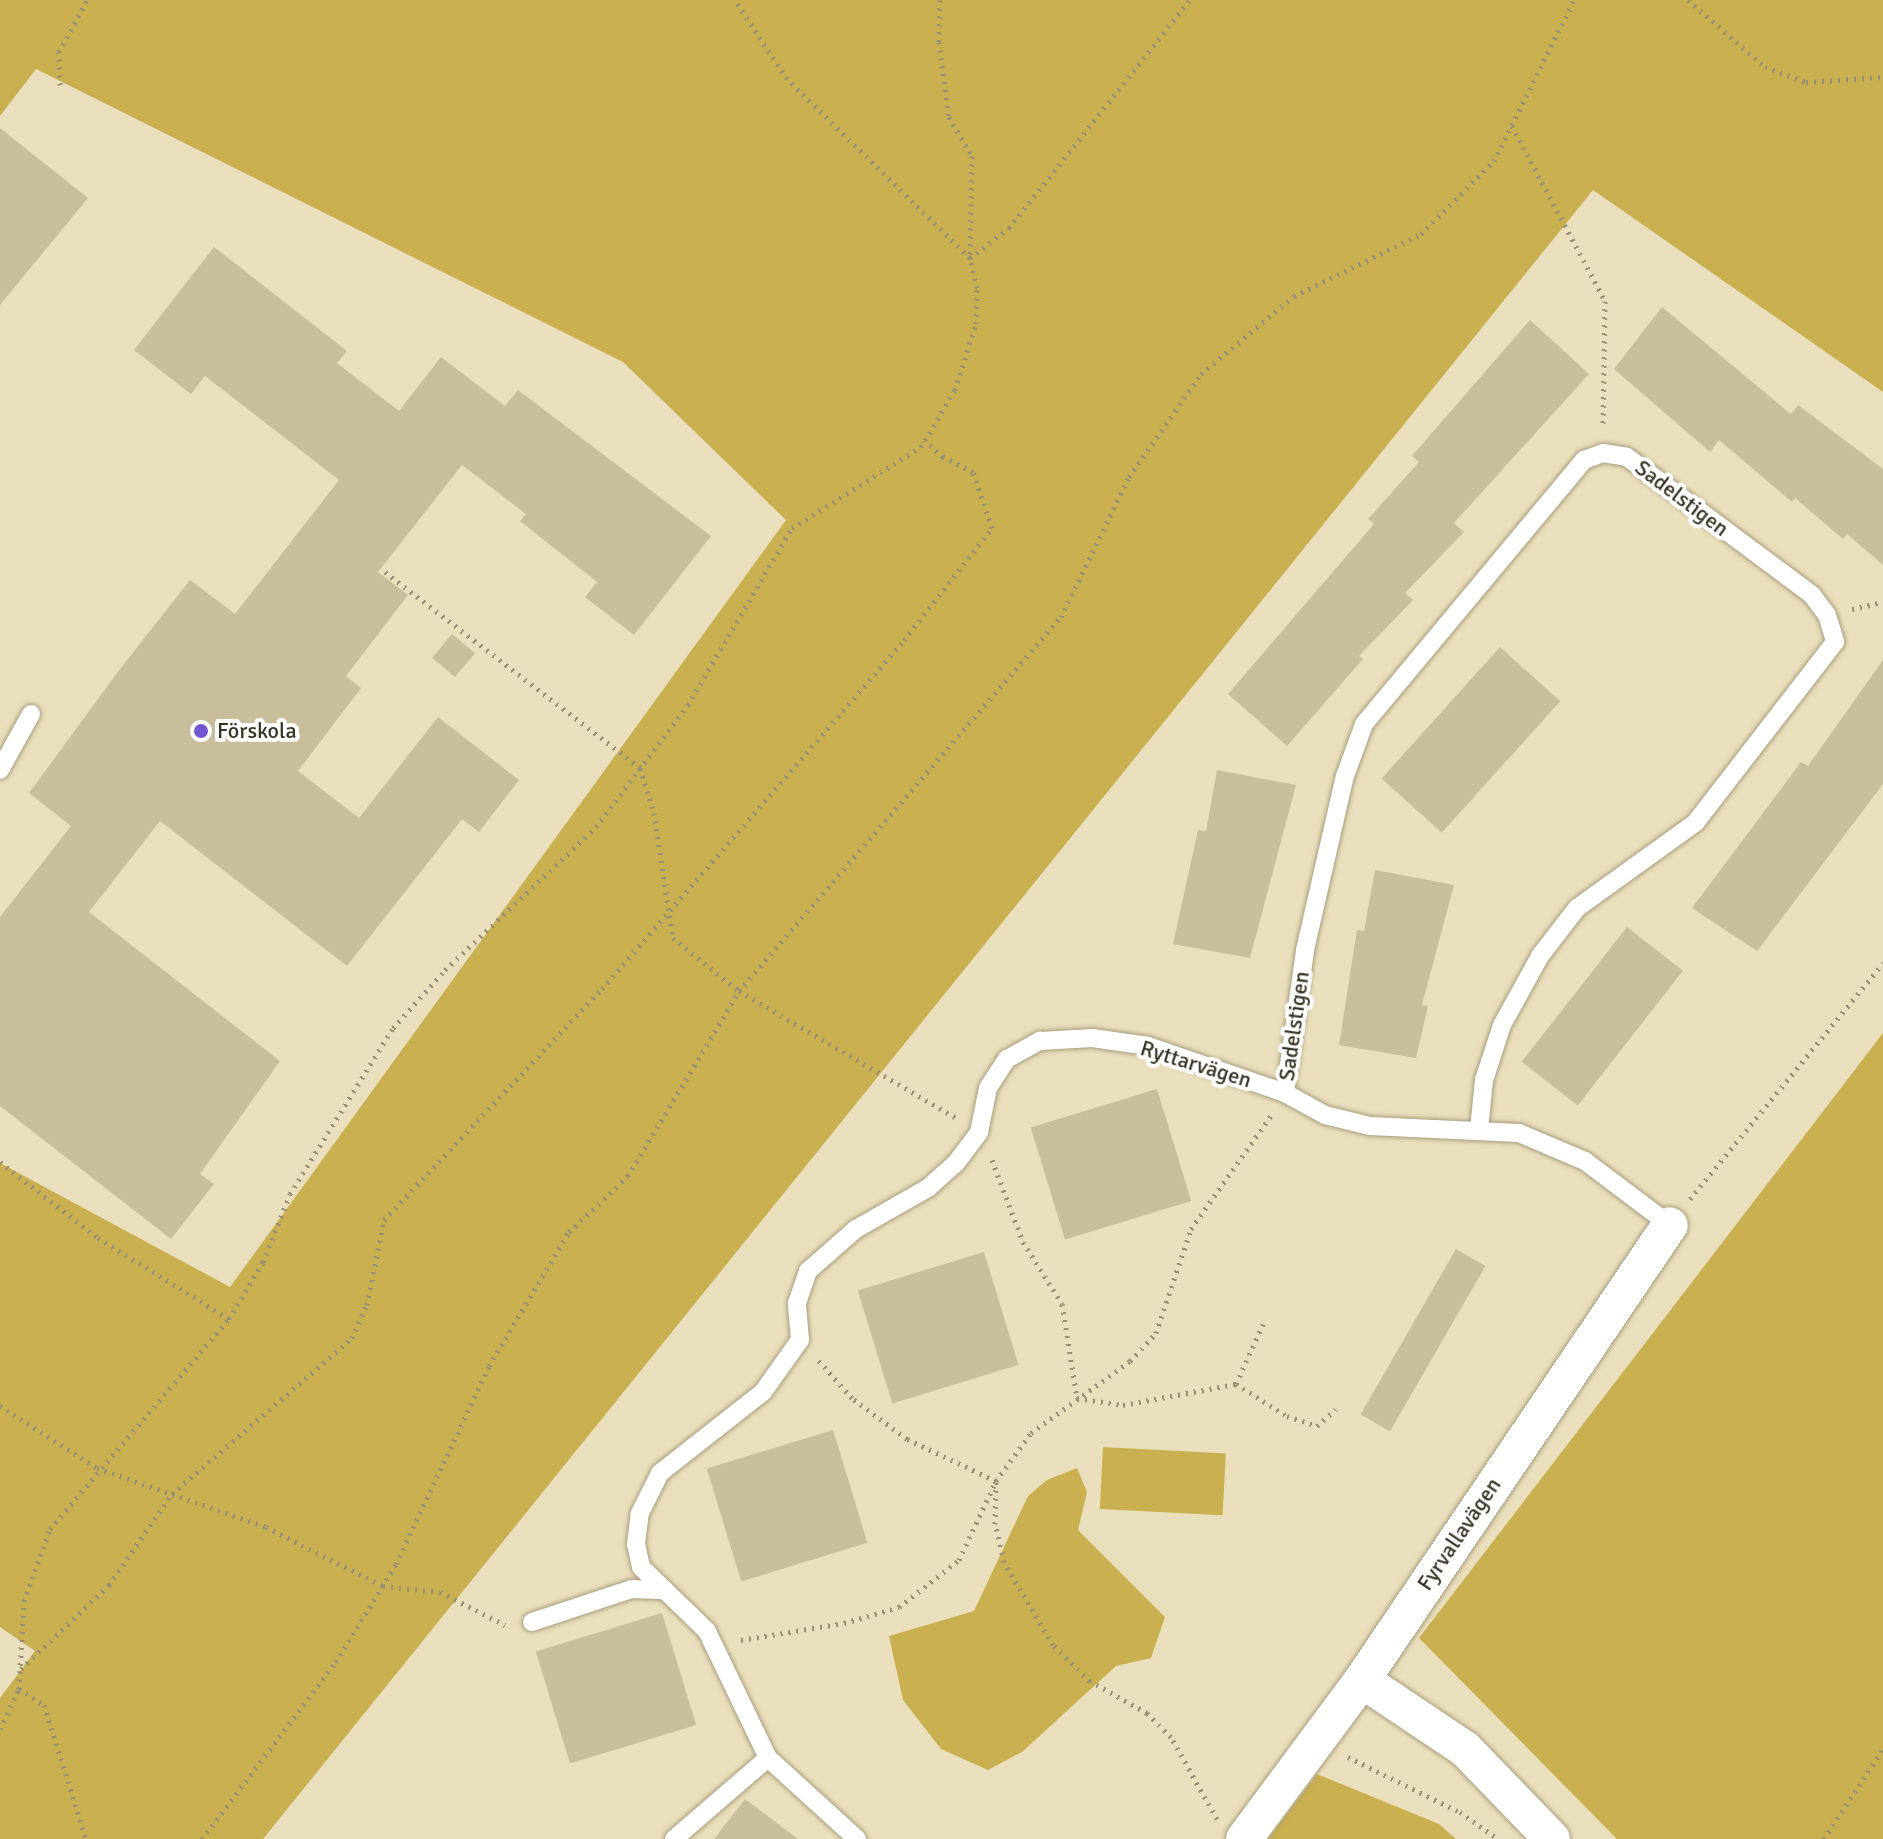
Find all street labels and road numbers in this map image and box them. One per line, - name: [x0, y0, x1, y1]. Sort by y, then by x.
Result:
- street label: Sadelstigen: [1630, 454, 1734, 542]
- street label: Sadelstigen: [1273, 969, 1315, 1083]
- street label: Ryttarvägen: [1137, 1035, 1255, 1093]
- street label: Fyrvallavägen: [1412, 1473, 1506, 1595]

